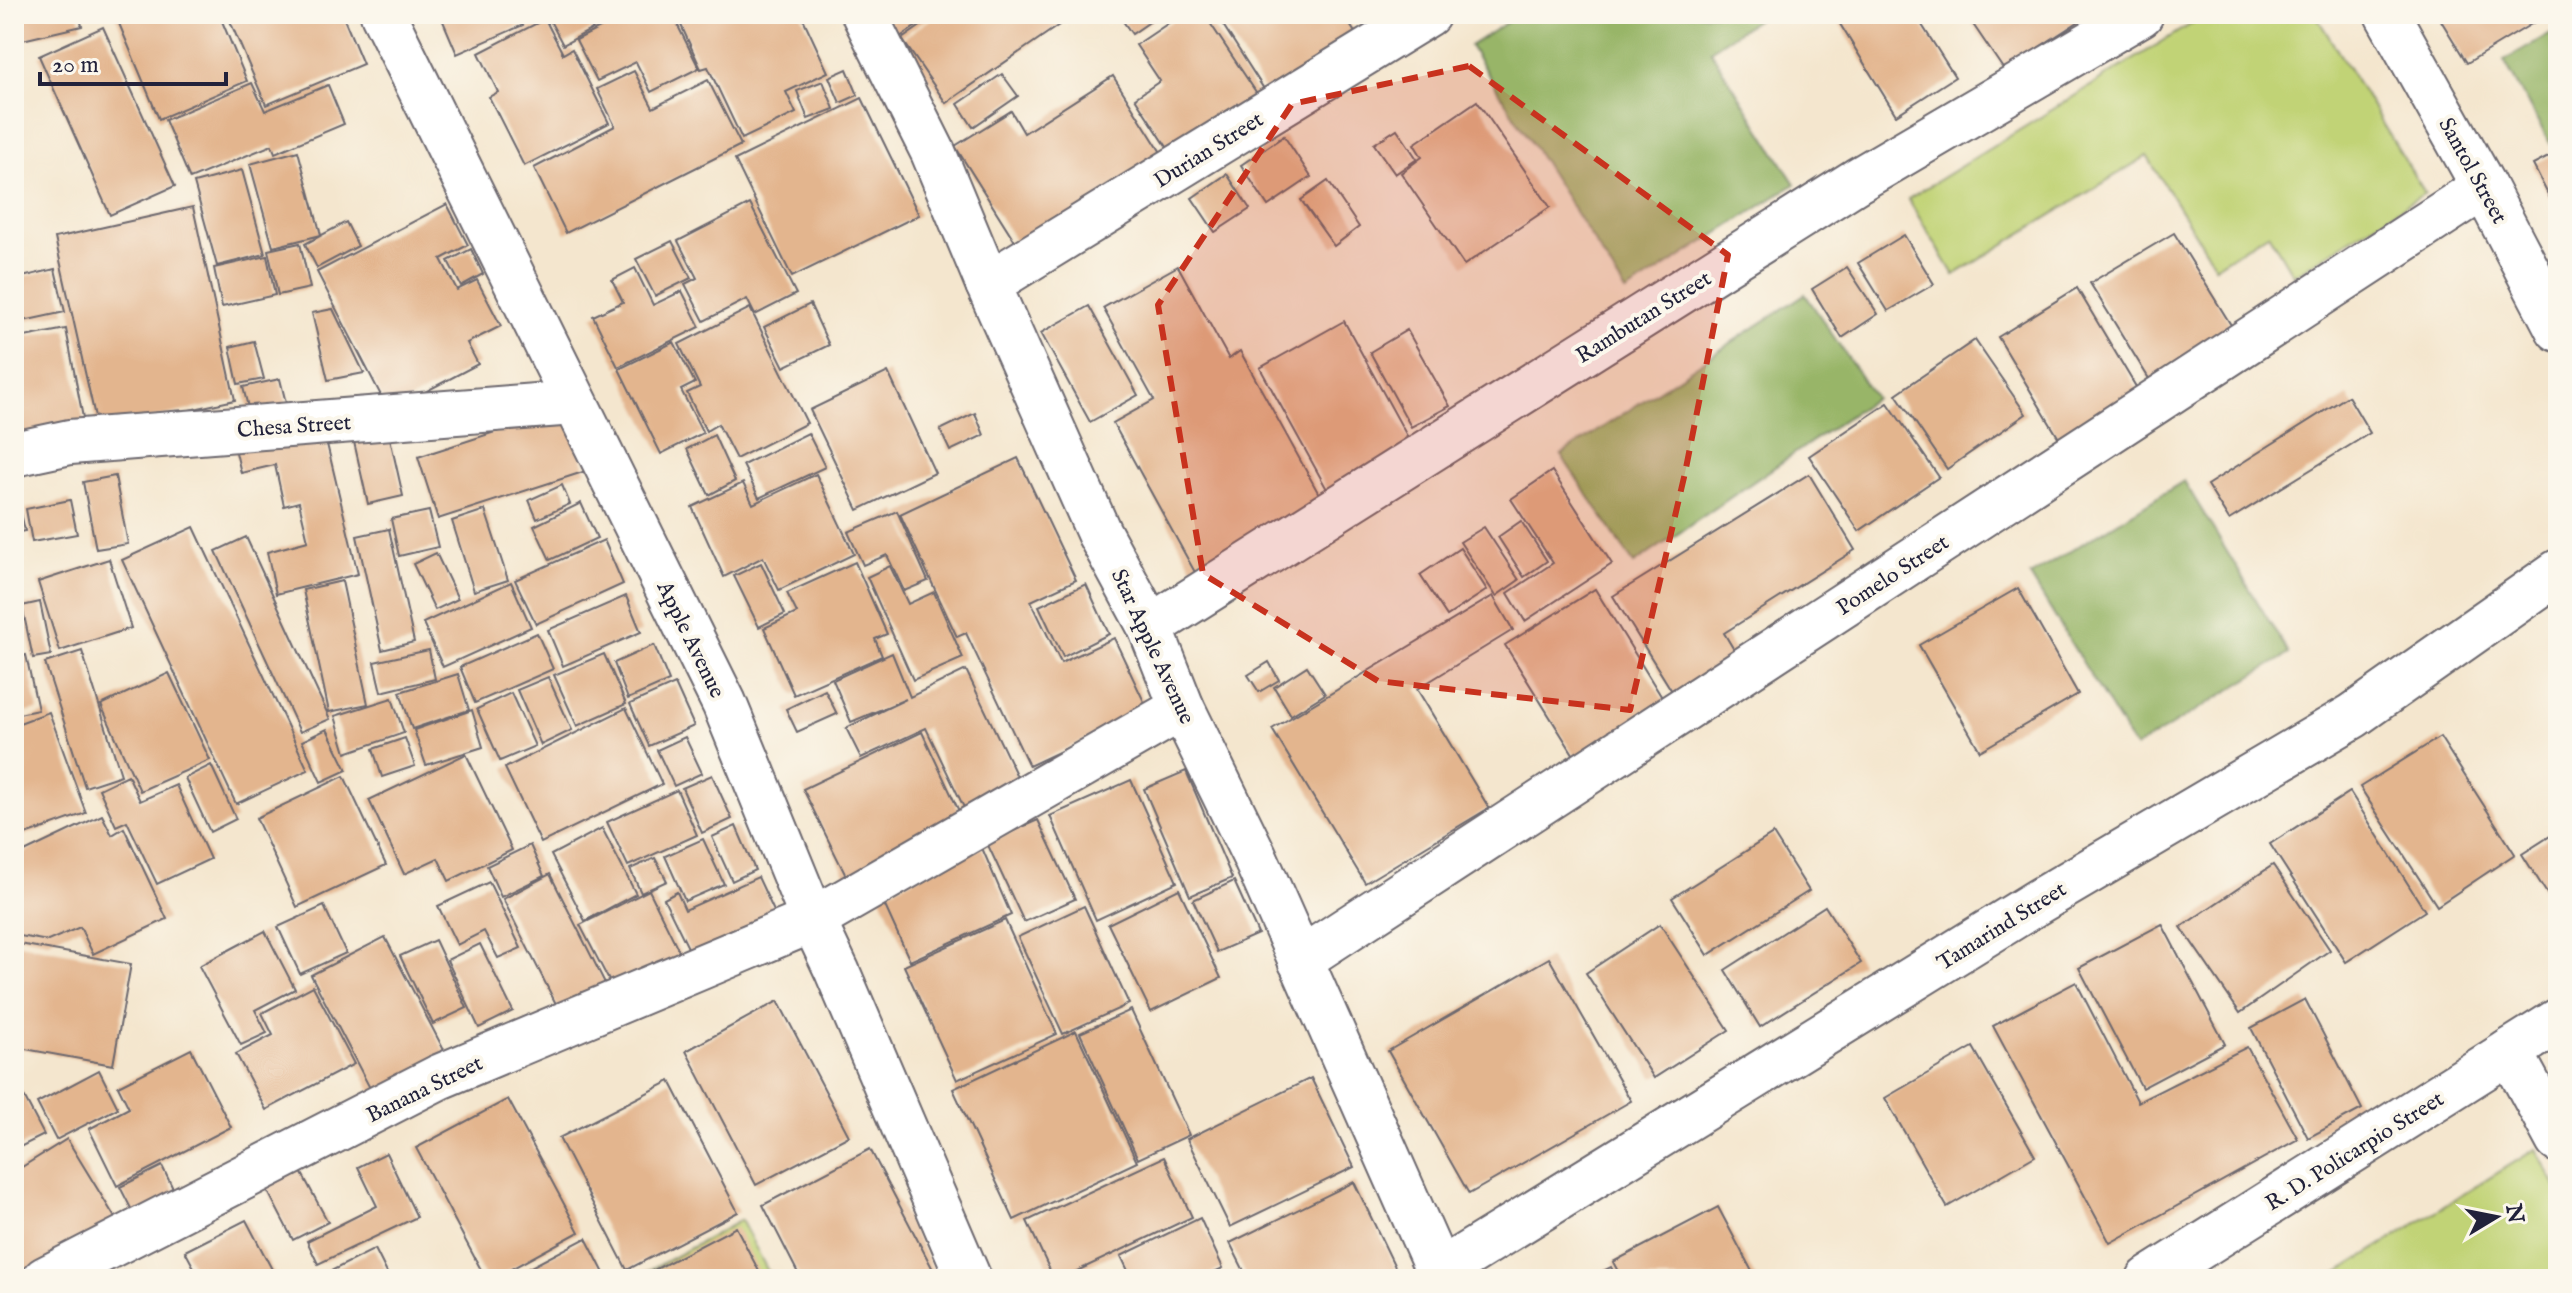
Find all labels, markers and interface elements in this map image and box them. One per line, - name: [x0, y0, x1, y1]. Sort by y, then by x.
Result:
- scale bar: [40, 36, 226, 86]
- text: 20 m: [52, 50, 99, 81]
- street label: Durian Street: [1149, 106, 1269, 195]
- street label: Santol Street: [2432, 113, 2513, 229]
- street label: Rambutan Street: [1571, 265, 1717, 370]
- street label: Chesa Street: [236, 409, 353, 445]
- street label: Pomelo Street: [1832, 529, 1955, 622]
- street label: Star Apple Avenue: [1104, 565, 1200, 729]
- street label: Apple Avenue: [649, 576, 731, 703]
- street label: Tamarind Street: [1932, 876, 2072, 978]
- street label: Banana Street: [362, 1049, 488, 1130]
- street label: R. D. Policarpio Street: [2261, 1085, 2450, 1218]
- north arrow: [2456, 1177, 2536, 1257]
- text: N: [2498, 1201, 2529, 1226]

